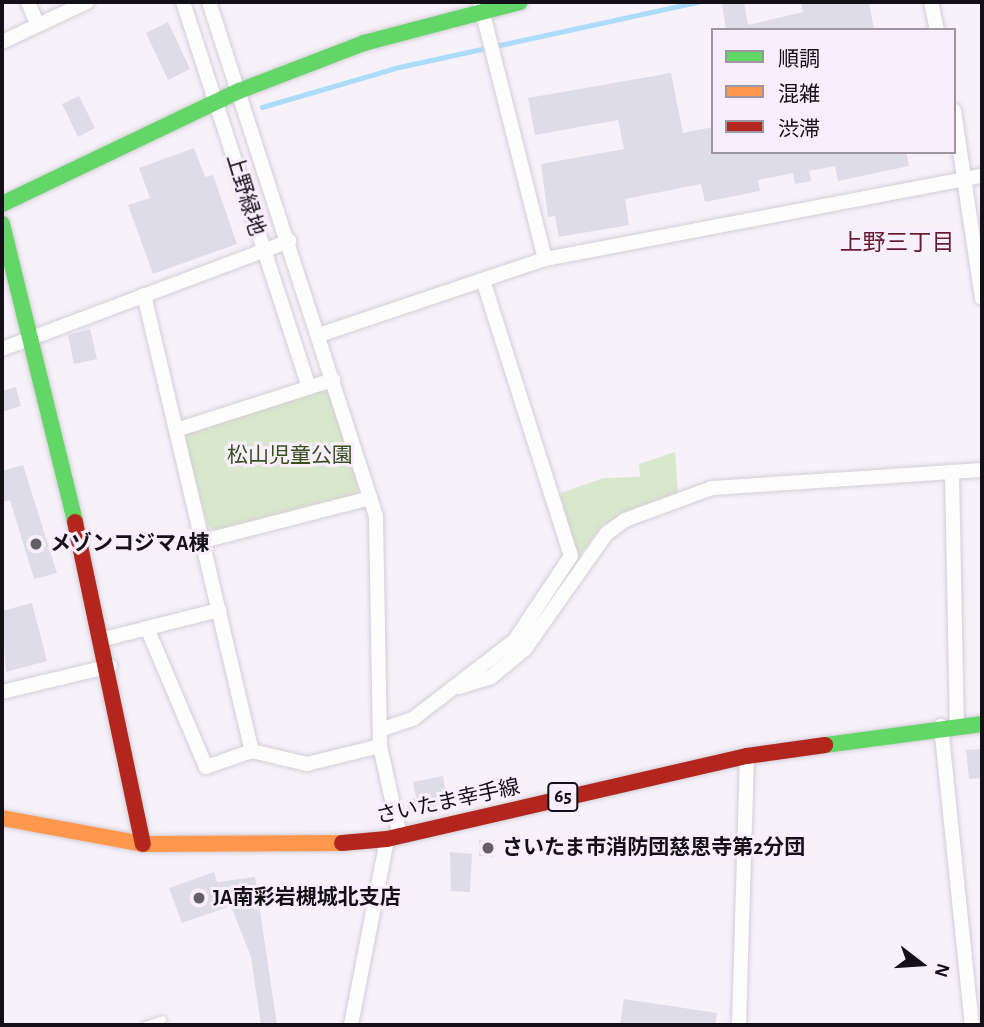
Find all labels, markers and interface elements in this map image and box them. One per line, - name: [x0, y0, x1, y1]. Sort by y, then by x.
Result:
- legend: [711, 28, 956, 154]
- text: 順調: [778, 49, 820, 70]
- text: 混雑: [778, 84, 820, 105]
- text: 渋滞: [778, 119, 820, 140]
- street label: 上野緑地: [221, 151, 269, 239]
- district label: 上野三丁目: [840, 230, 954, 258]
- park label: 松山児童公園: [227, 443, 353, 469]
- place label: メゾンコジマA棟: [50, 531, 210, 557]
- marker: メゾンコジマA棟: [28, 536, 44, 552]
- street label: さいたま幸手線: [373, 774, 523, 830]
- road number: 65: [547, 782, 579, 812]
- place label: さいたま市消防団慈恩寺第2分団: [502, 835, 806, 861]
- marker: さいたま市消防団慈恩寺第2分団: [480, 840, 496, 856]
- place label: JA南彩岩槻城北支店: [213, 885, 401, 911]
- marker: JA南彩岩槻城北支店: [191, 890, 207, 906]
- north arrow: [886, 929, 956, 999]
- text: N: [931, 961, 953, 979]

